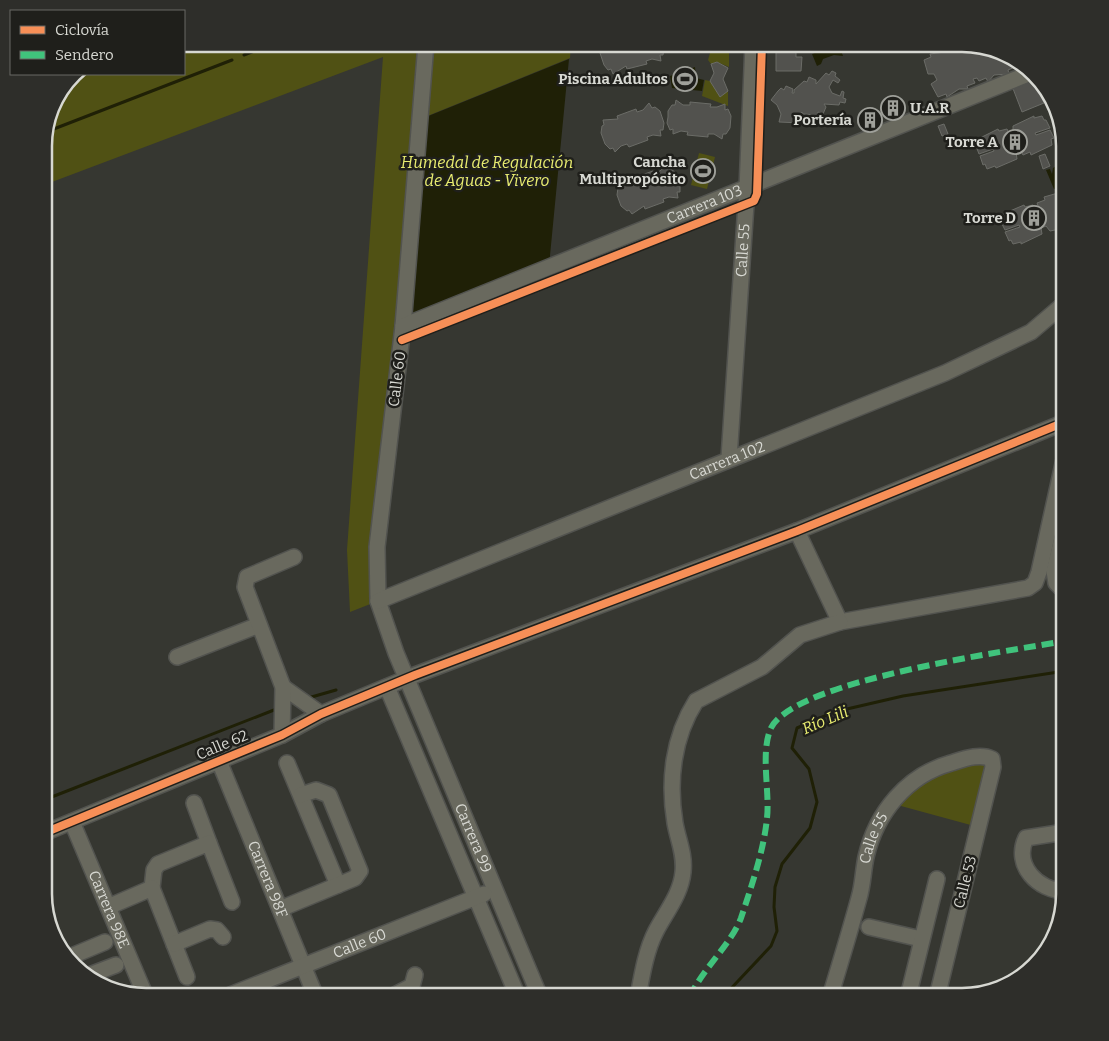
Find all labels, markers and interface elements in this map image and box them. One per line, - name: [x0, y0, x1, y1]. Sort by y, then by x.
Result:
- legend: [10, 10, 185, 75]
- text: Ciclovía: [55, 21, 109, 39]
- text: Sendero: [55, 46, 114, 64]
- sports icon: Piscina Adultos: [672, 66, 698, 92]
- place label: Piscina Adultos: [558, 70, 668, 88]
- building icon: U.A.R: [880, 95, 906, 121]
- place label: U.A.R: [910, 99, 949, 117]
- building icon: Portería: [857, 107, 883, 133]
- place label: Portería: [793, 111, 853, 129]
- building icon: Torre A: [1002, 129, 1028, 155]
- place label: Torre A: [945, 133, 998, 151]
- water label: Humedal de Regulación de Aguas - Vivero: [401, 153, 573, 190]
- place label: Cancha Multipropósito: [579, 153, 687, 188]
- sports icon: Cancha Multipropósito: [690, 158, 716, 184]
- street label: Carrera 103: [664, 181, 745, 228]
- building icon: Torre D: [1021, 205, 1047, 231]
- place label: Torre D: [963, 209, 1016, 227]
- street label: Calle 55: [732, 223, 754, 278]
- street label: Calle 60: [385, 350, 409, 408]
- street label: Carrera 102: [686, 437, 767, 484]
- water label: Río Lili: [799, 702, 851, 738]
- street label: Calle 62: [194, 726, 250, 764]
- street label: Carrera 99: [451, 801, 496, 875]
- street label: Calle 55: [856, 809, 892, 865]
- street label: Carrera 98F: [244, 838, 292, 921]
- street label: Calle 53: [950, 854, 980, 910]
- street label: Carrera 98E: [85, 868, 133, 951]
- street label: Calle 60: [330, 925, 389, 962]

